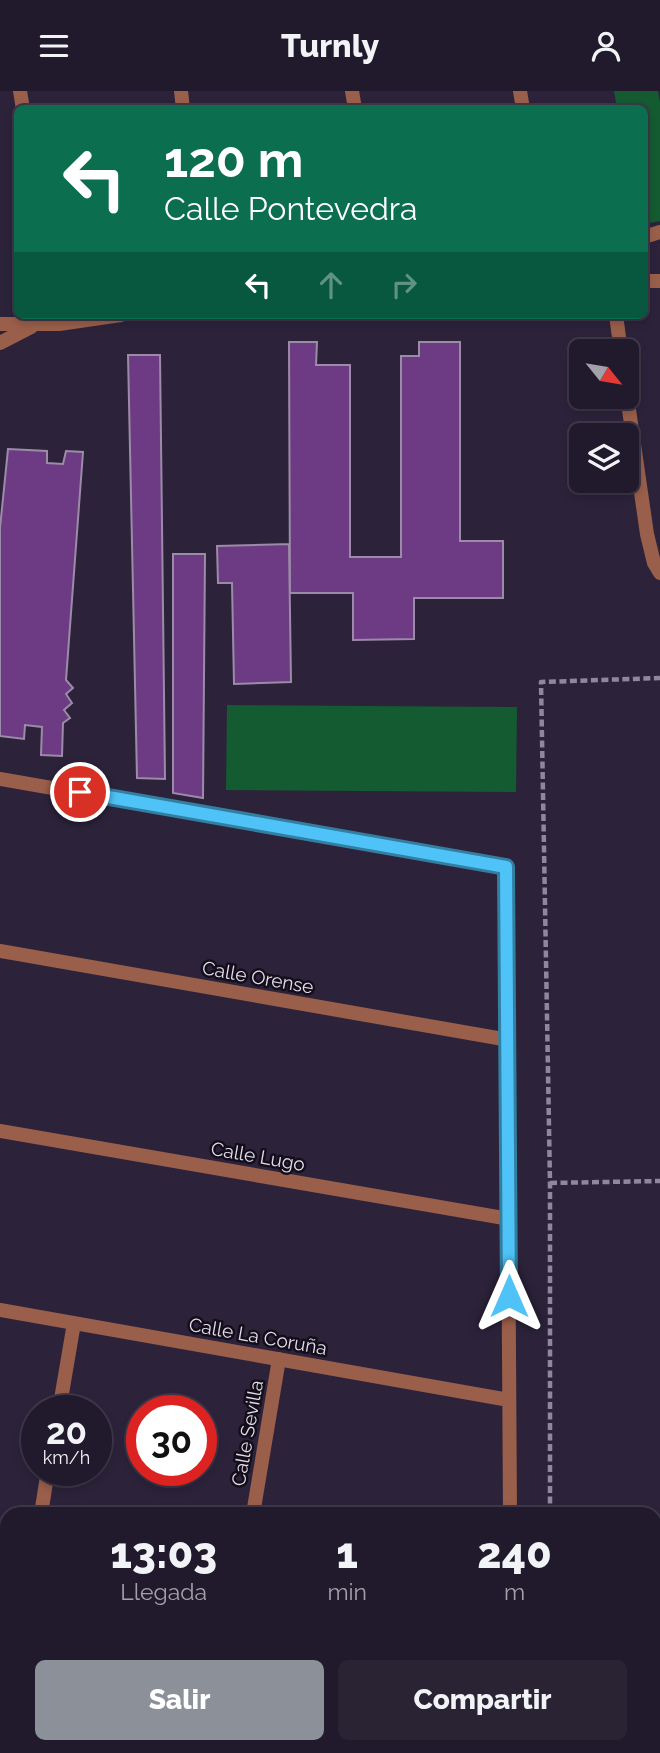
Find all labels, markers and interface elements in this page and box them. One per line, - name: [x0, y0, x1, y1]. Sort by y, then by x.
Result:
- icon: menu: [35, 27, 73, 65]
- text: Turnly: [281, 27, 379, 64]
- icon: person: [587, 27, 625, 65]
- text: 120 m: [164, 131, 303, 188]
- icon: left: [49, 133, 140, 224]
- text: Calle Pontevedra: [164, 190, 417, 227]
- icon: left: [239, 266, 277, 304]
- icon: ahead: [312, 266, 350, 304]
- icon: right: [385, 266, 423, 304]
- north arrow: [569, 339, 639, 409]
- map controls: [569, 339, 639, 493]
- button: layers: [569, 423, 639, 493]
- pin: [50, 762, 110, 822]
- icon: arrive: [61, 773, 99, 811]
- street label: Calle Orense: [201, 956, 315, 998]
- street label: Calle Lugo: [209, 1137, 307, 1175]
- position arrow: [472, 1259, 546, 1333]
- street label: Calle La Coruña: [187, 1313, 329, 1359]
- street label: Calle Sevilla: [227, 1378, 267, 1488]
- speed limit sign: 30: [126, 1395, 217, 1486]
- text: 20: [46, 1411, 87, 1452]
- text: km/h: [43, 1447, 90, 1468]
- text: 13:03: [110, 1529, 217, 1578]
- text: 1: [336, 1529, 358, 1578]
- text: 240: [477, 1529, 552, 1578]
- text: Llegada: [120, 1578, 207, 1605]
- text: min: [327, 1578, 367, 1605]
- text: m: [504, 1578, 525, 1605]
- button: Salir: [35, 1660, 324, 1740]
- button: Compartir: [338, 1660, 627, 1740]

